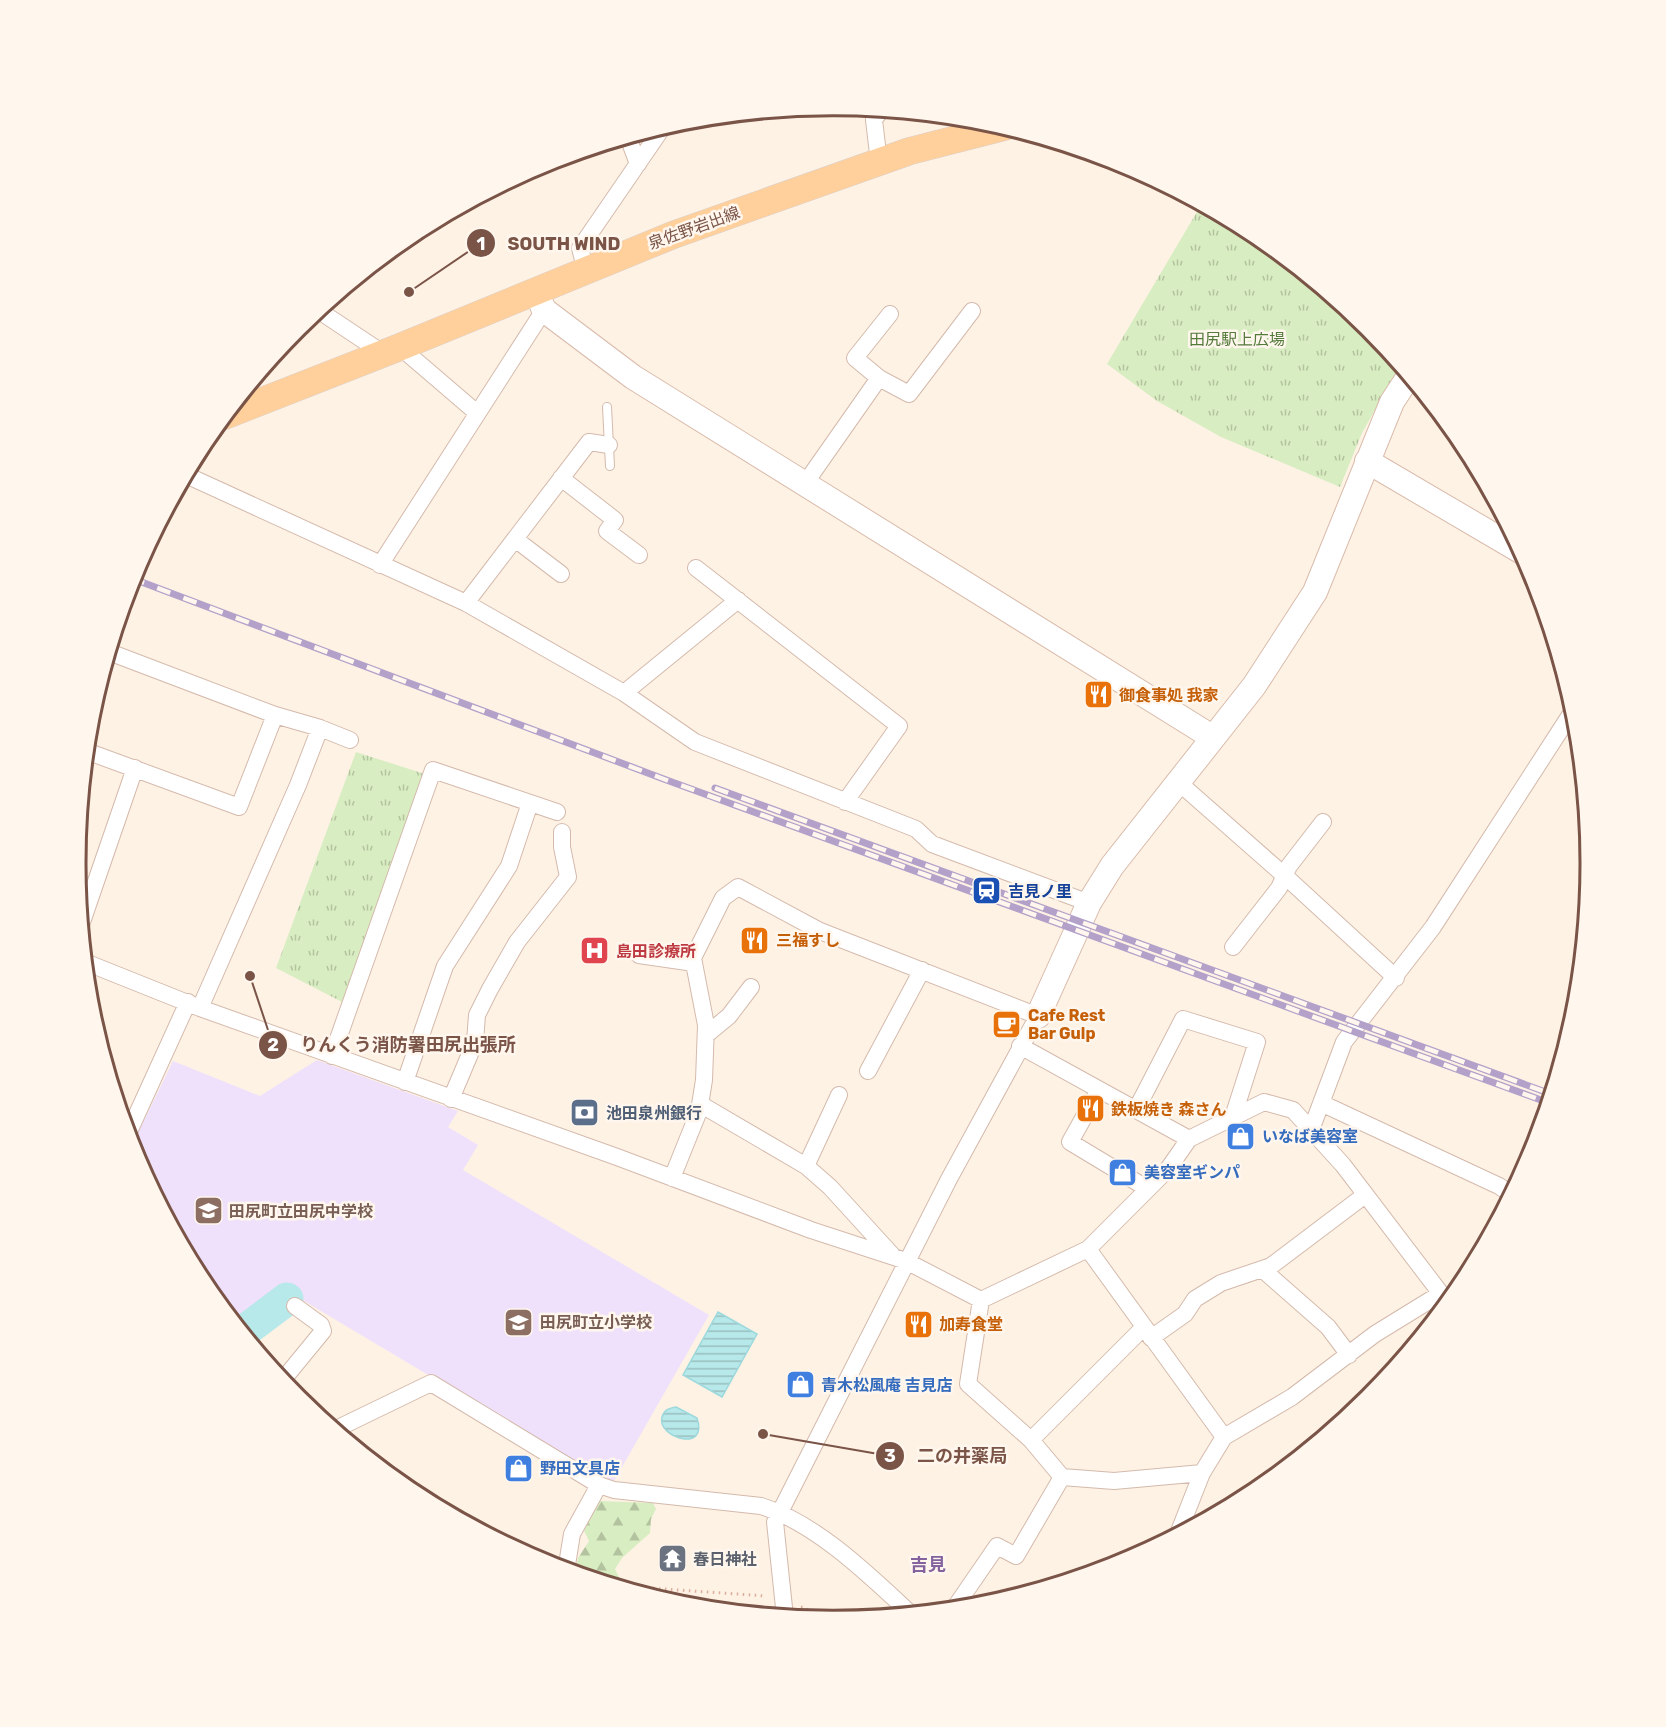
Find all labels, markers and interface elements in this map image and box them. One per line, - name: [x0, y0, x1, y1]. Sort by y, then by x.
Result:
- street label: 泉佐野岩出線: [646, 203, 742, 253]
- callout: SOUTH WIND: [466, 225, 633, 261]
- text: 1: [477, 233, 485, 255]
- text: SOUTH WIND: [508, 233, 621, 255]
- park label: 田尻駅上広場: [1189, 330, 1285, 349]
- restaurant icon: 御食事処 我家: [1082, 679, 1114, 711]
- place label: 御食事処 我家: [1119, 686, 1218, 705]
- station icon: 吉見ノ里: [971, 875, 1003, 907]
- place label: 吉見ノ里: [1008, 882, 1072, 901]
- restaurant icon: 三福すし: [739, 924, 771, 956]
- place label: 三福すし: [776, 931, 840, 950]
- hospital icon: 島田診療所: [579, 935, 611, 967]
- place label: 島田診療所: [616, 942, 696, 961]
- place label: Cafe Rest Bar Gulp: [1028, 1006, 1106, 1043]
- cafe icon: Cafe Rest Bar Gulp: [991, 1008, 1023, 1040]
- callout: りんくう消防署田尻出張所: [258, 1027, 528, 1063]
- text: 2: [267, 1034, 279, 1056]
- text: りんくう消防署田尻出張所: [300, 1034, 516, 1056]
- restaurant icon: 鉄板焼き 森さん: [1074, 1093, 1106, 1125]
- bank icon: 池田泉州銀行: [569, 1097, 601, 1129]
- place label: 鉄板焼き 森さん: [1111, 1100, 1226, 1119]
- place label: 池田泉州銀行: [606, 1104, 702, 1123]
- shop icon: いなば美容室: [1225, 1120, 1257, 1152]
- place label: いなば美容室: [1262, 1127, 1358, 1146]
- shop icon: 美容室ギンパ: [1107, 1156, 1139, 1188]
- place label: 美容室ギンパ: [1144, 1163, 1240, 1182]
- school or university icon: 田尻町立田尻中学校: [192, 1195, 224, 1227]
- place label: 田尻町立田尻中学校: [229, 1202, 373, 1221]
- school or university icon: 田尻町立小学校: [503, 1306, 535, 1338]
- restaurant icon: 加寿食堂: [902, 1308, 934, 1340]
- place label: 田尻町立小学校: [540, 1313, 652, 1332]
- place label: 加寿食堂: [939, 1315, 1003, 1334]
- shop icon: 青木松風庵 吉見店: [784, 1369, 816, 1401]
- place label: 青木松風庵 吉見店: [821, 1376, 952, 1395]
- callout: 二の井薬局: [875, 1438, 1019, 1474]
- text: 3: [884, 1445, 896, 1467]
- text: 二の井薬局: [917, 1445, 1007, 1467]
- shop icon: 野田文具店: [503, 1452, 535, 1484]
- place label: 野田文具店: [540, 1459, 620, 1478]
- temple icon: 春日神社: [656, 1543, 688, 1575]
- place label: 春日神社: [693, 1550, 757, 1569]
- district label: 吉見: [910, 1554, 946, 1576]

